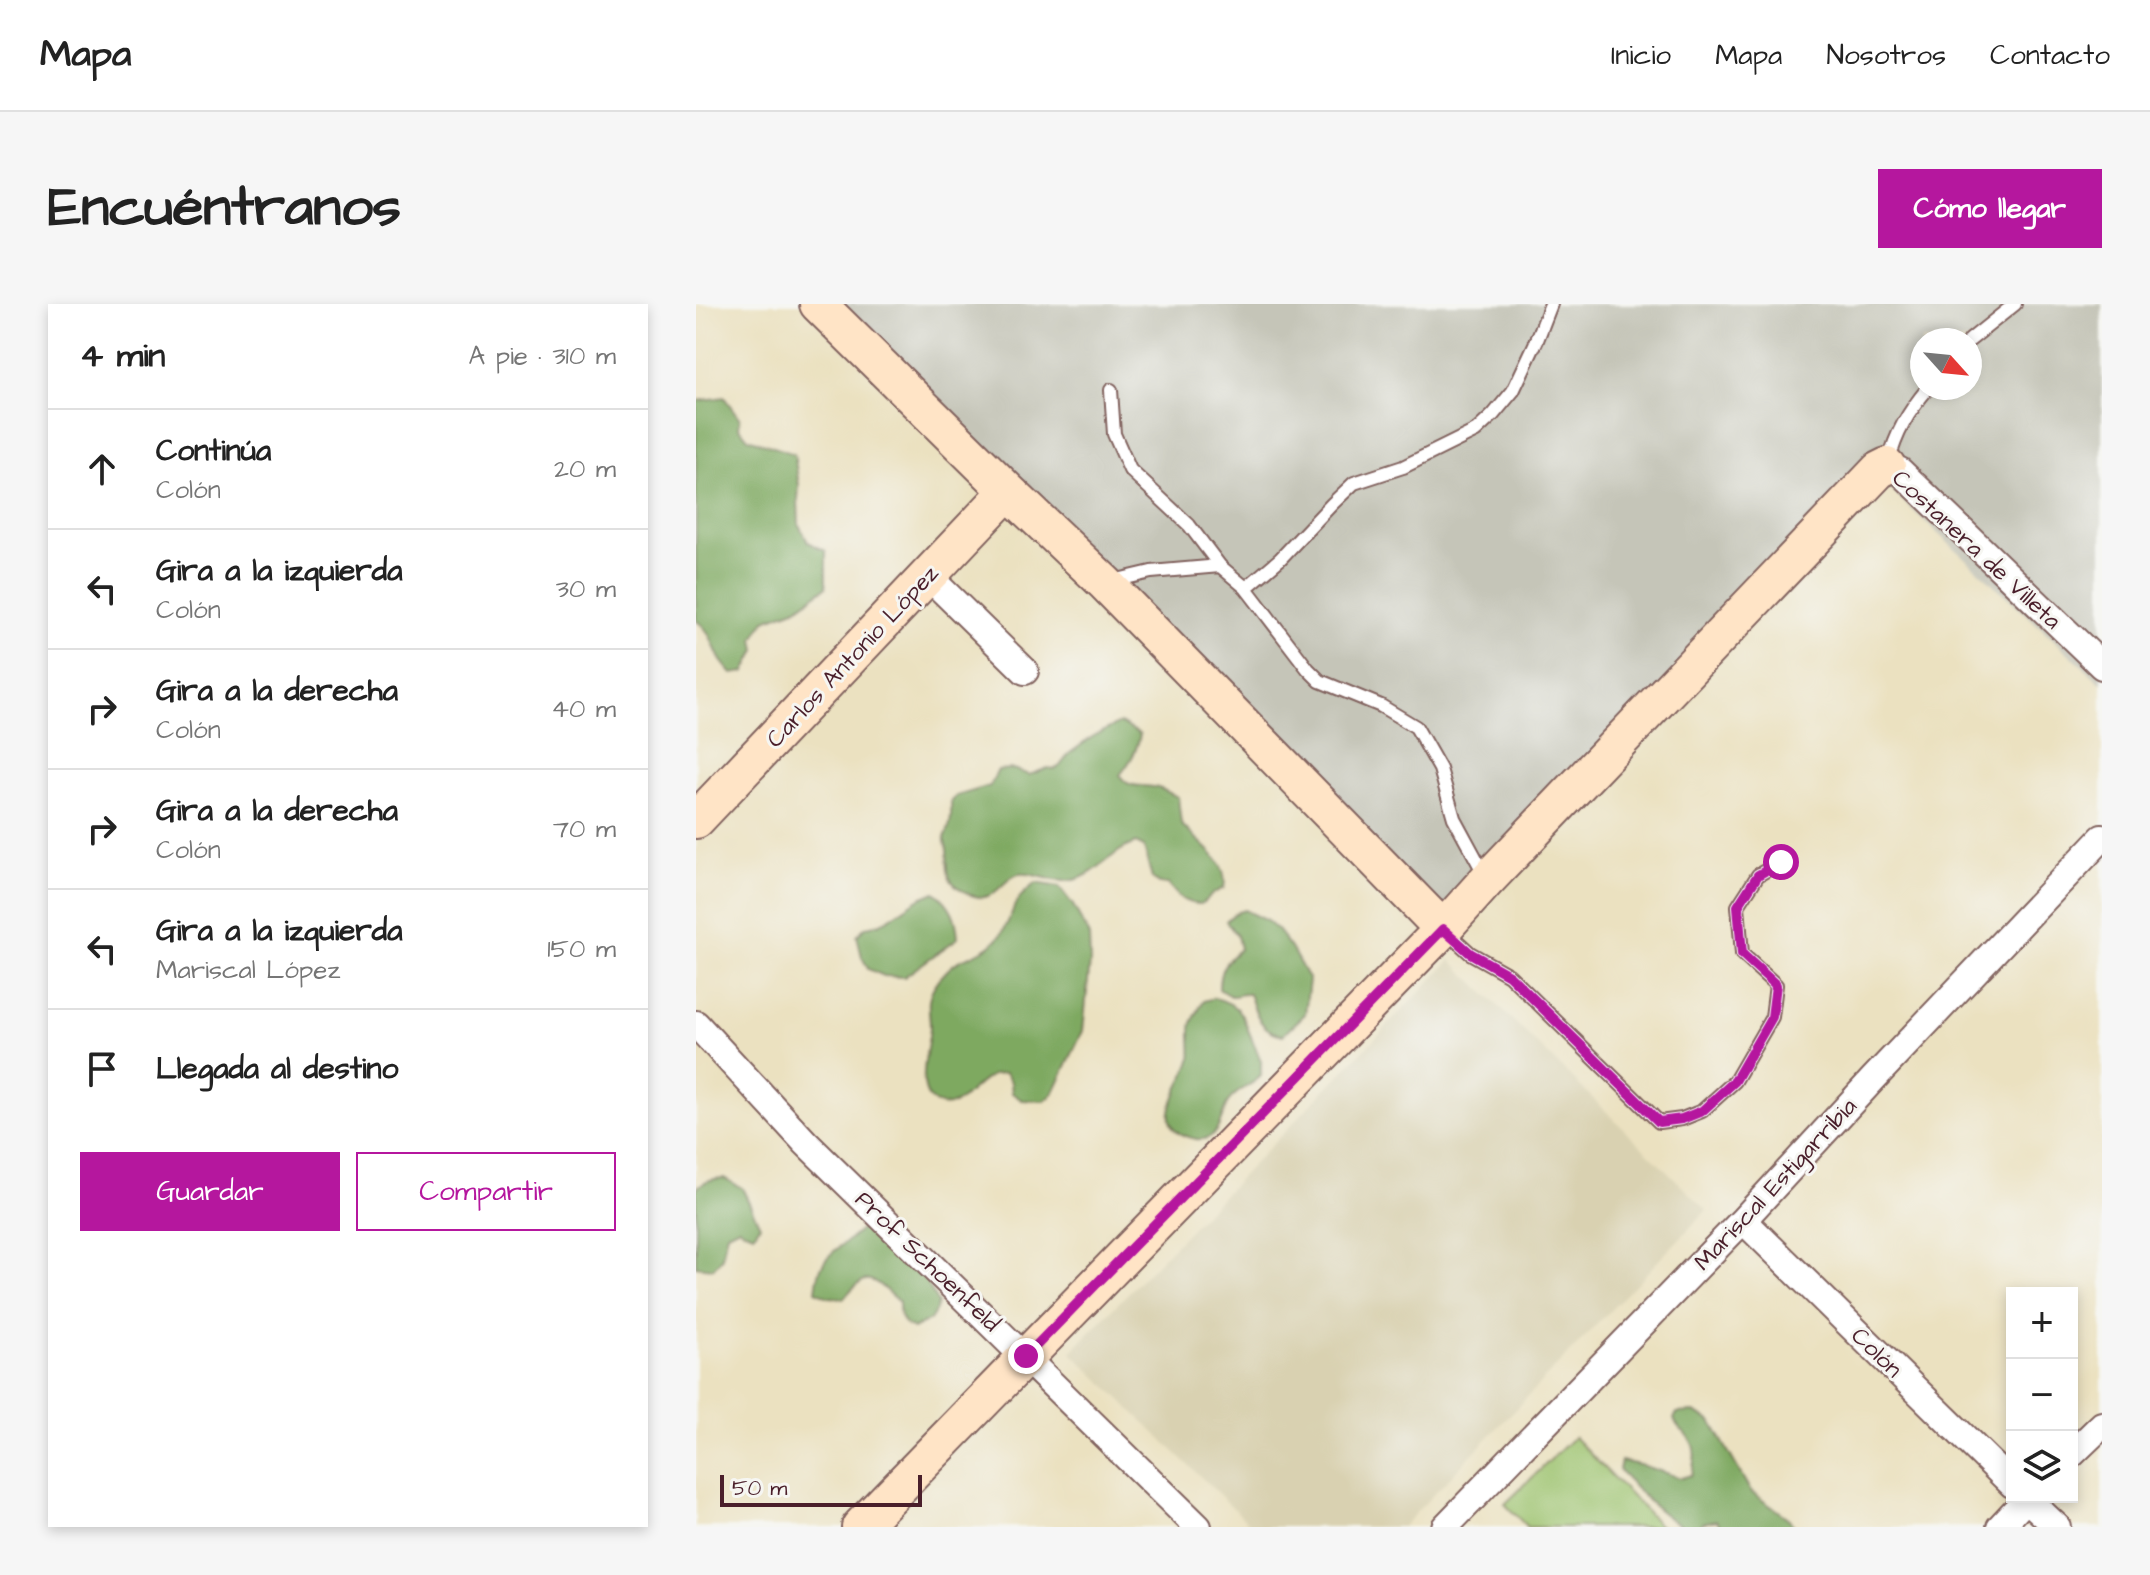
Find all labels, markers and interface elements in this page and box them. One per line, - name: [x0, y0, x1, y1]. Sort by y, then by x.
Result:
- text: Mapa: [40, 29, 131, 81]
- text: Inicio: [1611, 36, 1671, 75]
- text: Mapa: [1715, 36, 1782, 75]
- text: Nosotros: [1826, 36, 1946, 75]
- text: Contacto: [1990, 36, 2110, 75]
- text: Encuéntranos: [48, 169, 401, 247]
- button: Cómo llegar: [1878, 169, 2102, 248]
- north arrow: [1910, 328, 1982, 400]
- text: 4 min: [80, 332, 165, 380]
- text: A pie · 310 m: [468, 338, 616, 374]
- text: Continúa: [156, 430, 271, 472]
- icon: ahead: [80, 447, 124, 491]
- text: 20 m: [554, 451, 616, 487]
- street label: Costanera de Villeta: [1884, 462, 2069, 637]
- text: Colón: [156, 472, 221, 508]
- text: Gira a la izquierda: [156, 550, 402, 592]
- street label: Carlos Antonio López: [759, 558, 947, 756]
- icon: left: [80, 567, 124, 611]
- text: 30 m: [556, 571, 616, 607]
- text: Colón: [156, 592, 221, 628]
- text: Gira a la derecha: [156, 670, 398, 712]
- icon: right: [80, 687, 124, 731]
- text: 40 m: [551, 691, 616, 727]
- text: Colón: [156, 712, 221, 748]
- text: Gira a la derecha: [156, 790, 398, 832]
- icon: right: [80, 807, 124, 851]
- text: 70 m: [553, 811, 616, 847]
- text: Colón: [156, 832, 221, 868]
- route start: [1763, 844, 1799, 880]
- text: Gira a la izquierda: [156, 910, 402, 952]
- icon: left: [80, 927, 124, 971]
- text: 150 m: [547, 931, 616, 967]
- text: Mariscal López: [156, 952, 340, 988]
- icon: arrive: [80, 1047, 124, 1091]
- text: Llegada al destino: [156, 1048, 398, 1090]
- street label: Mariscal Estigarribia: [1686, 1091, 1866, 1279]
- button: Guardar: [80, 1152, 340, 1231]
- button: Compartir: [356, 1152, 616, 1231]
- street label: Prof Schoenfeld: [847, 1183, 1008, 1340]
- map controls: [2006, 1287, 2078, 1503]
- button: +: [2006, 1287, 2078, 1359]
- street label: Colón: [1843, 1320, 1910, 1386]
- route end: [1008, 1338, 1044, 1374]
- button: −: [2006, 1359, 2078, 1431]
- button: layers: [2006, 1431, 2078, 1503]
- scale bar: [720, 1471, 922, 1507]
- text: 50 m: [732, 1473, 787, 1504]

